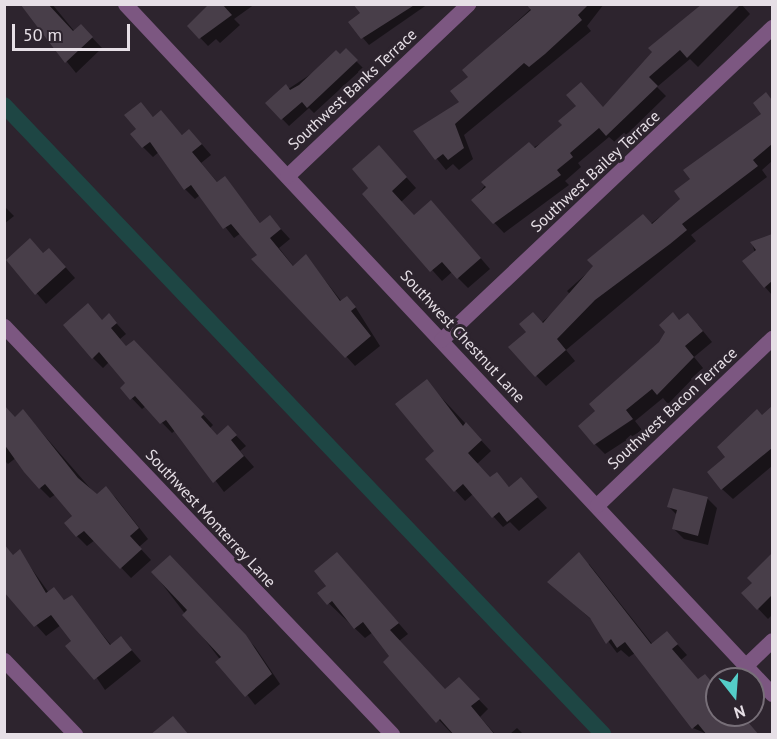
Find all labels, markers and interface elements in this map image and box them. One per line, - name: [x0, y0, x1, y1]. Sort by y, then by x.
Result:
- scale bar: [15, 12, 134, 50]
- text: 50 m: [23, 23, 62, 46]
- street label: Southwest Banks Terrace: [283, 24, 421, 154]
- street label: Southwest Bailey Terrace: [526, 106, 664, 236]
- street label: Southwest Chestnut Lane: [397, 266, 529, 406]
- street label: Southwest Bacon Terrace: [603, 343, 741, 473]
- street label: Southwest Monterrey Lane: [142, 445, 280, 591]
- north arrow: [705, 667, 765, 727]
- text: N: [732, 701, 748, 723]

